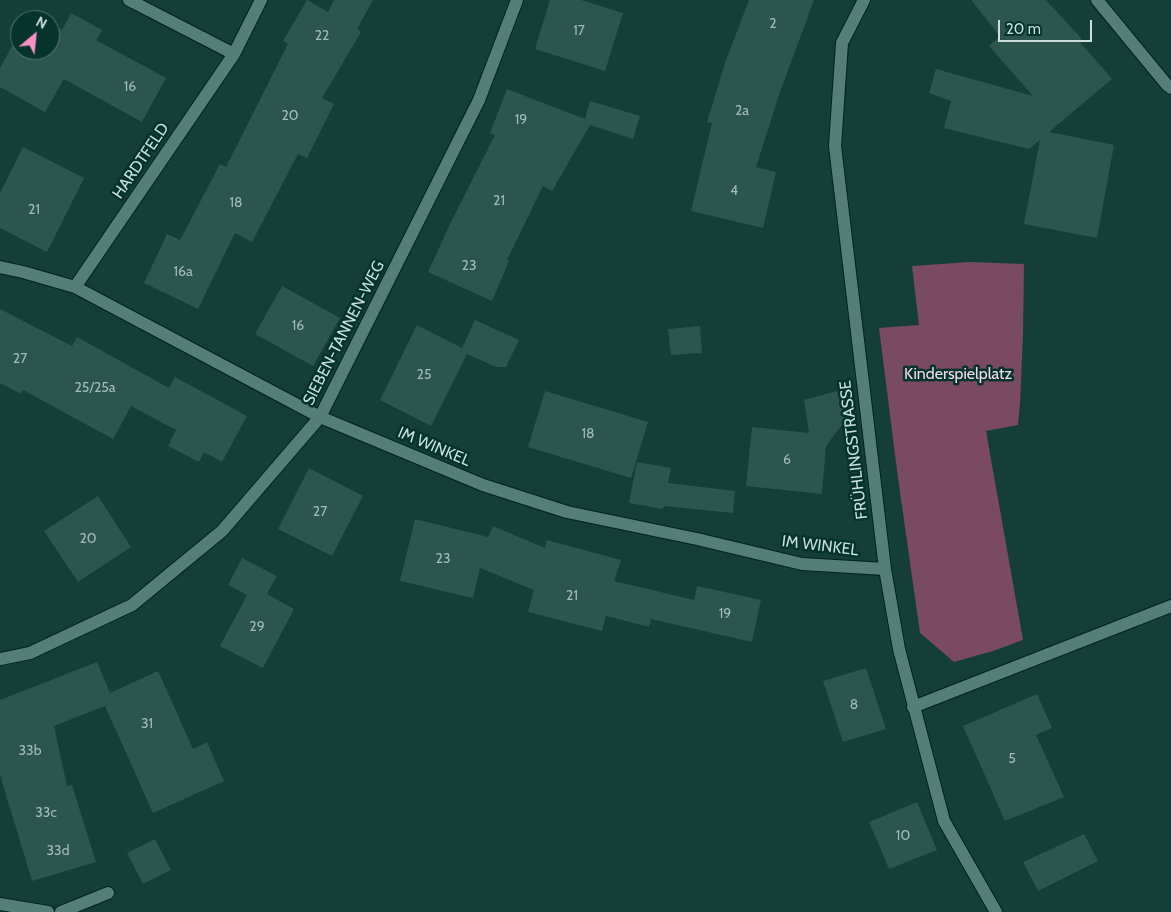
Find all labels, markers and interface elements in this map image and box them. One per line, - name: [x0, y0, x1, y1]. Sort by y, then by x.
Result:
- north arrow: [10, 10, 60, 60]
- scale bar: [1001, 10, 1095, 42]
- text: N: [33, 12, 50, 33]
- house number: 2: [769, 16, 777, 32]
- text: 20 m: [1006, 20, 1041, 38]
- house number: 17: [573, 23, 585, 39]
- house number: 22: [315, 28, 329, 44]
- house number: 16: [124, 79, 136, 95]
- house number: 2a: [735, 103, 749, 119]
- house number: 20: [281, 108, 299, 124]
- house number: 19: [515, 112, 527, 128]
- street label: HARDTFELD: [109, 119, 173, 203]
- house number: 4: [730, 183, 738, 199]
- house number: 21: [493, 193, 505, 209]
- house number: 18: [229, 195, 243, 211]
- house number: 21: [28, 202, 40, 218]
- street label: SIEBEN-TANNEN-WEG: [299, 258, 389, 408]
- house number: 23: [462, 258, 476, 274]
- house number: 16a: [173, 264, 193, 280]
- house number: 16: [292, 318, 304, 334]
- house number: 27: [13, 351, 27, 367]
- park label: Kinderspielplatz: [904, 364, 1012, 384]
- house number: 25: [417, 367, 431, 383]
- street label: FRÜHLINGSTRASSE: [836, 379, 872, 521]
- house number: 25/25a: [74, 380, 116, 396]
- street label: IM WINKEL: [395, 423, 473, 471]
- house number: 18: [581, 426, 595, 442]
- house number: 6: [783, 452, 791, 468]
- house number: 27: [313, 504, 327, 520]
- house number: 20: [79, 531, 97, 547]
- street label: IM WINKEL: [781, 532, 859, 560]
- house number: 23: [436, 551, 450, 567]
- house number: 21: [566, 588, 578, 604]
- house number: 19: [719, 606, 731, 622]
- house number: 29: [249, 619, 265, 635]
- house number: 8: [850, 697, 858, 713]
- house number: 31: [141, 716, 153, 732]
- house number: 33b: [19, 743, 41, 759]
- house number: 5: [1008, 751, 1016, 767]
- house number: 33c: [35, 805, 57, 821]
- house number: 10: [896, 828, 910, 844]
- house number: 33d: [47, 843, 69, 859]

